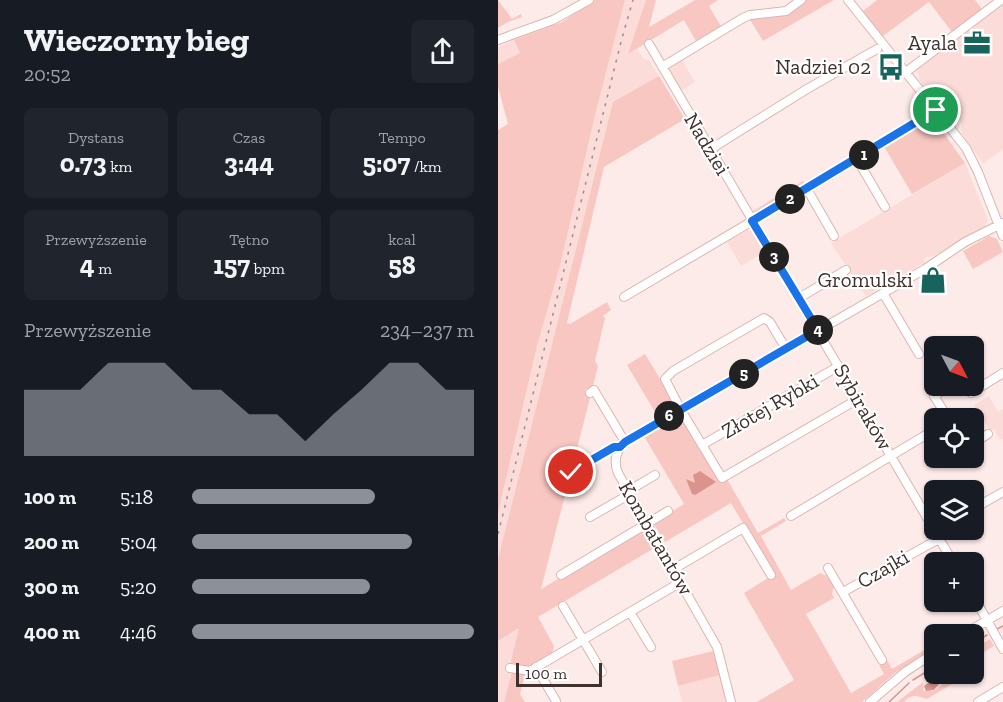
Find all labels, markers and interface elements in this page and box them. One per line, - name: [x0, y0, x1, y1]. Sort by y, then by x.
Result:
- text: Wieczorny bieg: [24, 20, 249, 59]
- button: share: [411, 20, 474, 83]
- office icon: Ayala: [962, 28, 992, 58]
- place label: Ayala: [908, 30, 957, 55]
- bus stop icon: Nadziei 02: [876, 52, 906, 82]
- place label: Nadziei 02: [775, 54, 871, 79]
- text: 20:52: [24, 62, 71, 86]
- pin: [910, 84, 961, 135]
- icon: arrive: [919, 93, 952, 126]
- street label: Nadziei: [679, 108, 736, 179]
- text: Dystans: [68, 128, 124, 147]
- text: Czas: [233, 128, 265, 147]
- text: Tempo: [378, 128, 426, 147]
- pin: 1: [849, 140, 879, 170]
- text: 1: [861, 145, 867, 164]
- text: 0.73: [60, 147, 107, 179]
- text: 3:44: [224, 147, 274, 179]
- text: 5:07: [362, 147, 410, 179]
- text: km: [107, 157, 132, 176]
- text: /km: [410, 157, 442, 176]
- pin: 2: [775, 184, 805, 214]
- text: 2: [786, 189, 794, 208]
- text: Przewyższenie: [45, 230, 147, 249]
- text: Tętno: [229, 230, 269, 249]
- text: kcal: [388, 230, 416, 249]
- pin: 3: [759, 242, 789, 272]
- text: 3: [770, 247, 778, 266]
- text: 4: [80, 249, 95, 281]
- text: 157: [213, 249, 250, 281]
- text: 58: [388, 249, 416, 281]
- text: m: [95, 259, 112, 278]
- text: bpm: [250, 259, 285, 278]
- shop icon: Gromulski: [918, 265, 948, 295]
- place label: Gromulski: [817, 267, 913, 292]
- pin: 4: [803, 315, 833, 345]
- text: Przewyższenie: [24, 318, 151, 342]
- text: 234–237 m: [380, 318, 474, 342]
- text: 4: [813, 320, 823, 339]
- north arrow: [924, 336, 984, 396]
- map controls: [924, 336, 984, 684]
- pin: 5: [729, 359, 759, 389]
- street label: Sybiraków: [829, 359, 898, 454]
- text: 5: [740, 364, 748, 383]
- street label: Złotej Rybki: [717, 368, 823, 444]
- pin: 6: [654, 401, 684, 431]
- text: 6: [665, 406, 673, 425]
- button: locate: [924, 408, 984, 468]
- pin: [545, 446, 596, 497]
- icon: check: [554, 455, 587, 488]
- street label: Kombatantów: [614, 476, 699, 599]
- button: layers: [924, 480, 984, 540]
- text: 100 m: [24, 485, 76, 509]
- text: 5:18: [120, 485, 153, 509]
- text: 200 m: [24, 530, 79, 554]
- text: 5:04: [120, 530, 157, 554]
- street label: Czajki: [852, 544, 914, 594]
- button: +: [924, 552, 984, 612]
- text: 300 m: [24, 575, 79, 599]
- text: 5:20: [120, 575, 157, 599]
- text: 400 m: [24, 620, 80, 644]
- text: 4:46: [120, 620, 157, 644]
- button: −: [924, 624, 984, 684]
- scale bar: [516, 660, 602, 688]
- text: 100 m: [525, 664, 567, 683]

